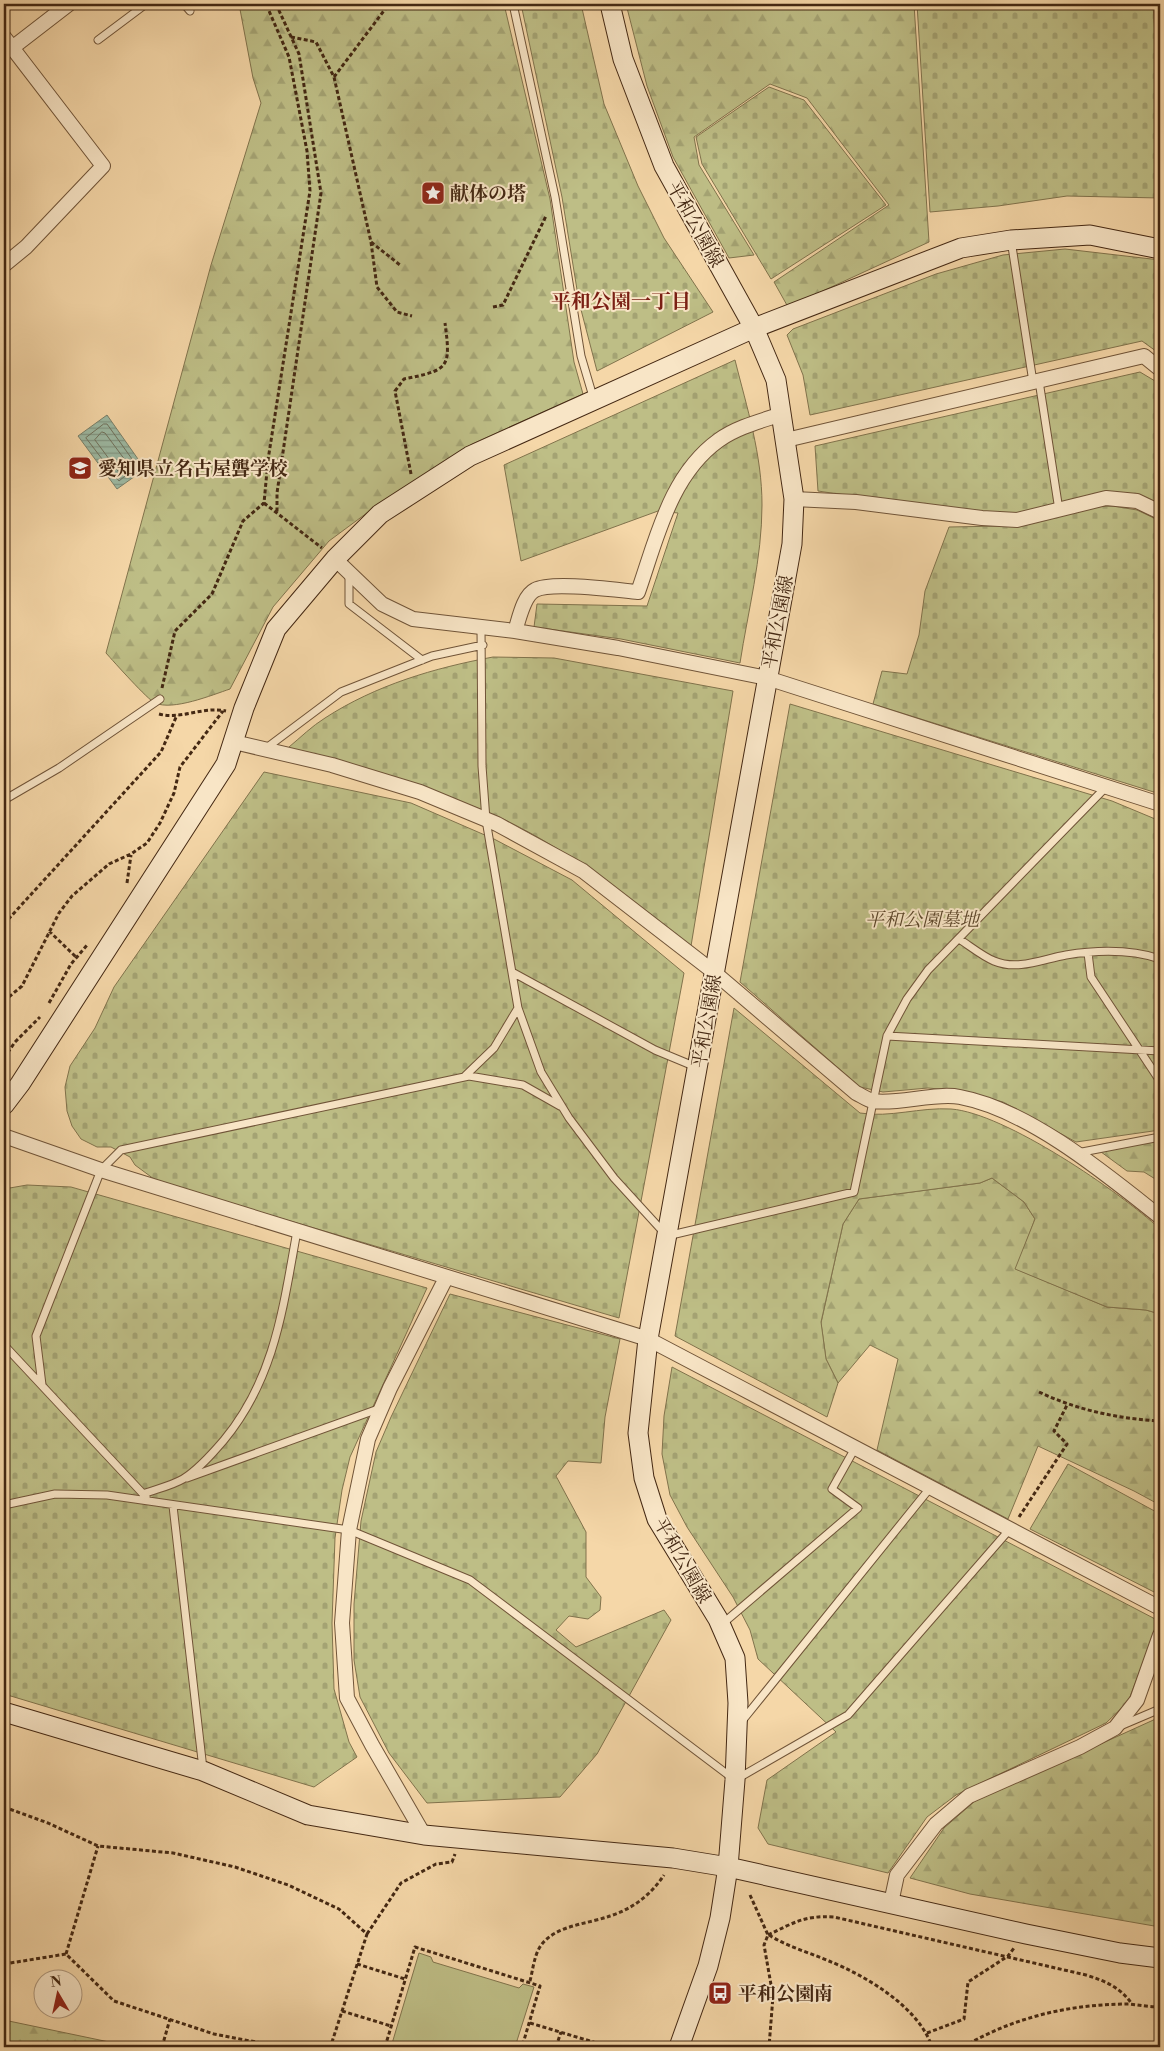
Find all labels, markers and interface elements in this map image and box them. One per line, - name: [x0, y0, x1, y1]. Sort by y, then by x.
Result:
- street label: 平和公園線: [662, 177, 729, 272]
- place icon: 献体の塔: [420, 180, 446, 206]
- place label: 献体の塔: [450, 182, 526, 206]
- district label: 平和公園一丁目: [551, 290, 691, 315]
- school or university icon: 愛知県立名古屋聾学校: [67, 455, 93, 481]
- place label: 愛知県立名古屋聾学校: [98, 457, 288, 481]
- street label: 平和公園線: [757, 573, 799, 671]
- park label: 平和公園墓地: [865, 908, 981, 932]
- street label: 平和公園線: [687, 972, 727, 1070]
- street label: 平和公園線: [648, 1513, 716, 1608]
- north arrow: [32, 1968, 82, 2018]
- text: N: [49, 1972, 63, 1992]
- bus stop icon: 平和公園南: [707, 1980, 733, 2006]
- place label: 平和公園南: [738, 1982, 833, 2006]

